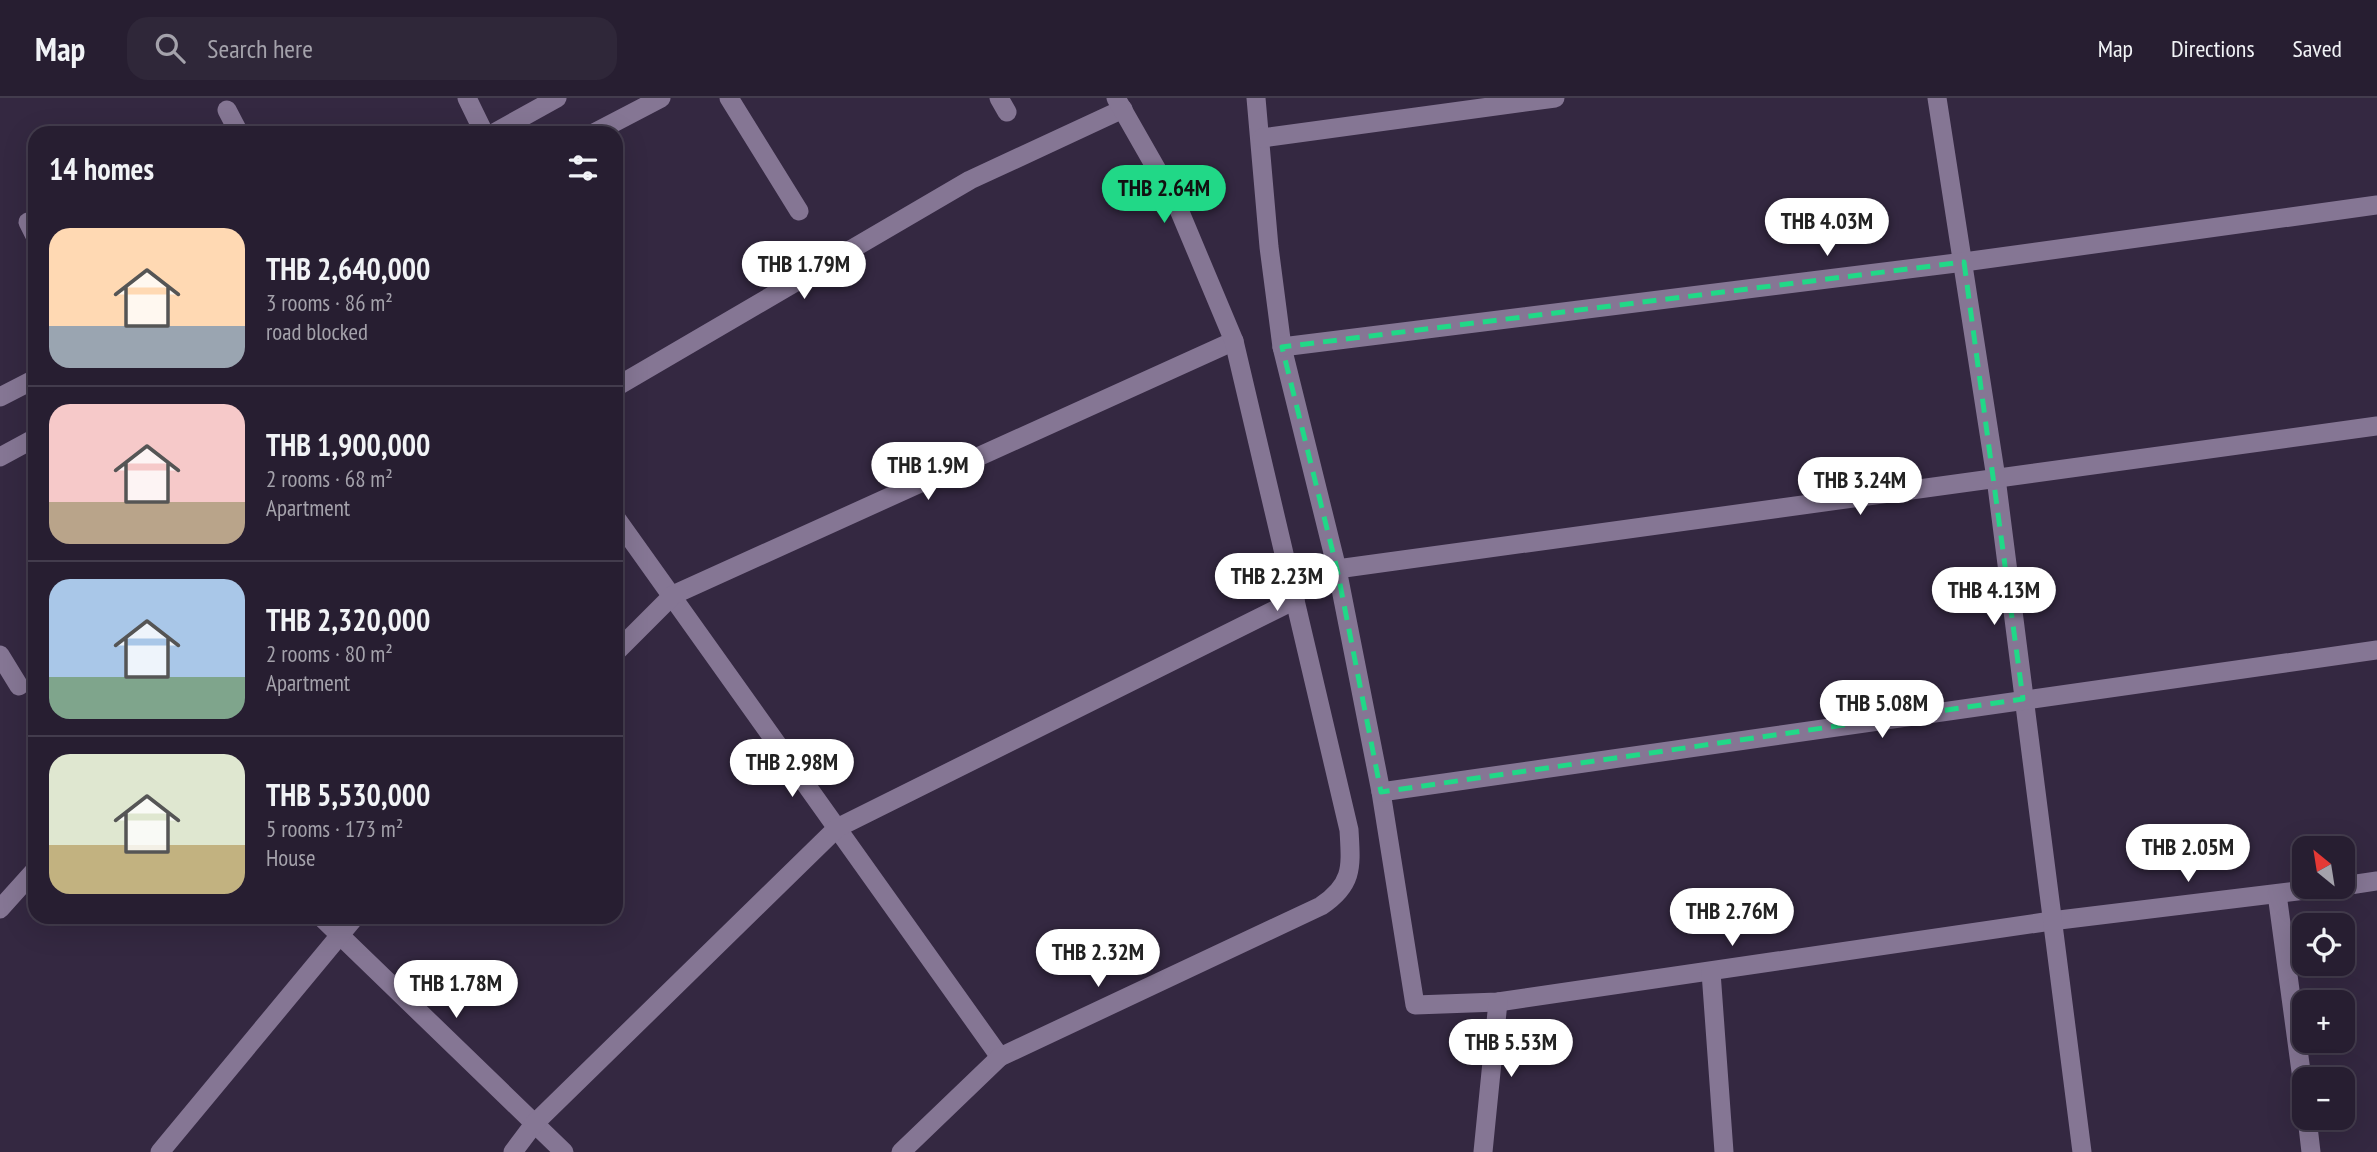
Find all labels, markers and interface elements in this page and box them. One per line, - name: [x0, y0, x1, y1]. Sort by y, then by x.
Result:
- search box: [127, 17, 617, 80]
- text: Map: [35, 27, 85, 70]
- icon: search: [151, 29, 189, 67]
- text: Search here: [207, 32, 313, 65]
- text: Map: [2098, 33, 2133, 64]
- text: Directions: [2171, 33, 2255, 64]
- text: Saved: [2293, 33, 2342, 64]
- text: 14 homes: [49, 149, 154, 188]
- icon: filters: [564, 149, 602, 187]
- pin: THB 2.64M: [1084, 166, 1244, 225]
- text: THB 2.64M: [1118, 173, 1210, 202]
- pin: THB 4.03M: [1747, 198, 1907, 258]
- text: THB 4.03M: [1781, 206, 1873, 235]
- pin: THB 1.79M: [724, 242, 884, 301]
- text: THB 2,640,000: [266, 249, 430, 288]
- text: THB 1.79M: [758, 249, 850, 278]
- icon: home: [105, 256, 189, 340]
- text: 3 rooms · 86 m²: [266, 288, 393, 317]
- text: road blocked: [266, 317, 368, 346]
- text: THB 1,900,000: [266, 425, 430, 464]
- icon: home: [105, 432, 189, 516]
- pin: THB 1.9M: [856, 442, 1000, 502]
- text: THB 1.9M: [887, 450, 969, 479]
- pin: THB 3.24M: [1780, 458, 1940, 517]
- text: 2 rooms · 68 m²: [266, 464, 393, 493]
- text: THB 3.24M: [1814, 465, 1906, 494]
- text: Apartment: [266, 493, 350, 522]
- pin: THB 2.23M: [1197, 554, 1357, 613]
- text: THB 2.23M: [1231, 561, 1323, 590]
- pin: THB 4.13M: [1914, 568, 2074, 627]
- text: THB 4.13M: [1948, 575, 2040, 604]
- text: THB 2,320,000: [266, 600, 430, 639]
- icon: home: [105, 607, 189, 691]
- text: 2 rooms · 80 m²: [266, 639, 393, 668]
- text: Apartment: [266, 668, 350, 697]
- pin: THB 5.08M: [1802, 680, 1962, 740]
- text: THB 5.08M: [1836, 688, 1928, 717]
- pin: THB 2.98M: [712, 740, 872, 799]
- text: THB 2.98M: [746, 747, 838, 776]
- text: THB 5,530,000: [266, 775, 430, 814]
- icon: home: [105, 782, 189, 866]
- text: 5 rooms · 173 m²: [266, 814, 403, 843]
- pin: THB 2.05M: [2108, 824, 2268, 884]
- text: THB 2.05M: [2142, 832, 2234, 861]
- north arrow: [2292, 836, 2356, 900]
- map controls: [2292, 836, 2355, 1130]
- text: House: [266, 843, 316, 872]
- pin: THB 2.76M: [1652, 888, 1812, 948]
- text: THB 2.76M: [1686, 896, 1778, 925]
- button: locate: [2292, 913, 2355, 976]
- pin: THB 2.32M: [1018, 930, 1178, 989]
- text: THB 2.32M: [1052, 937, 1144, 966]
- pin: THB 1.78M: [376, 960, 536, 1020]
- text: THB 1.78M: [410, 968, 502, 997]
- button: +: [2292, 990, 2355, 1053]
- pin: THB 5.53M: [1431, 1020, 1591, 1079]
- text: THB 5.53M: [1465, 1027, 1557, 1056]
- button: −: [2292, 1067, 2355, 1130]

